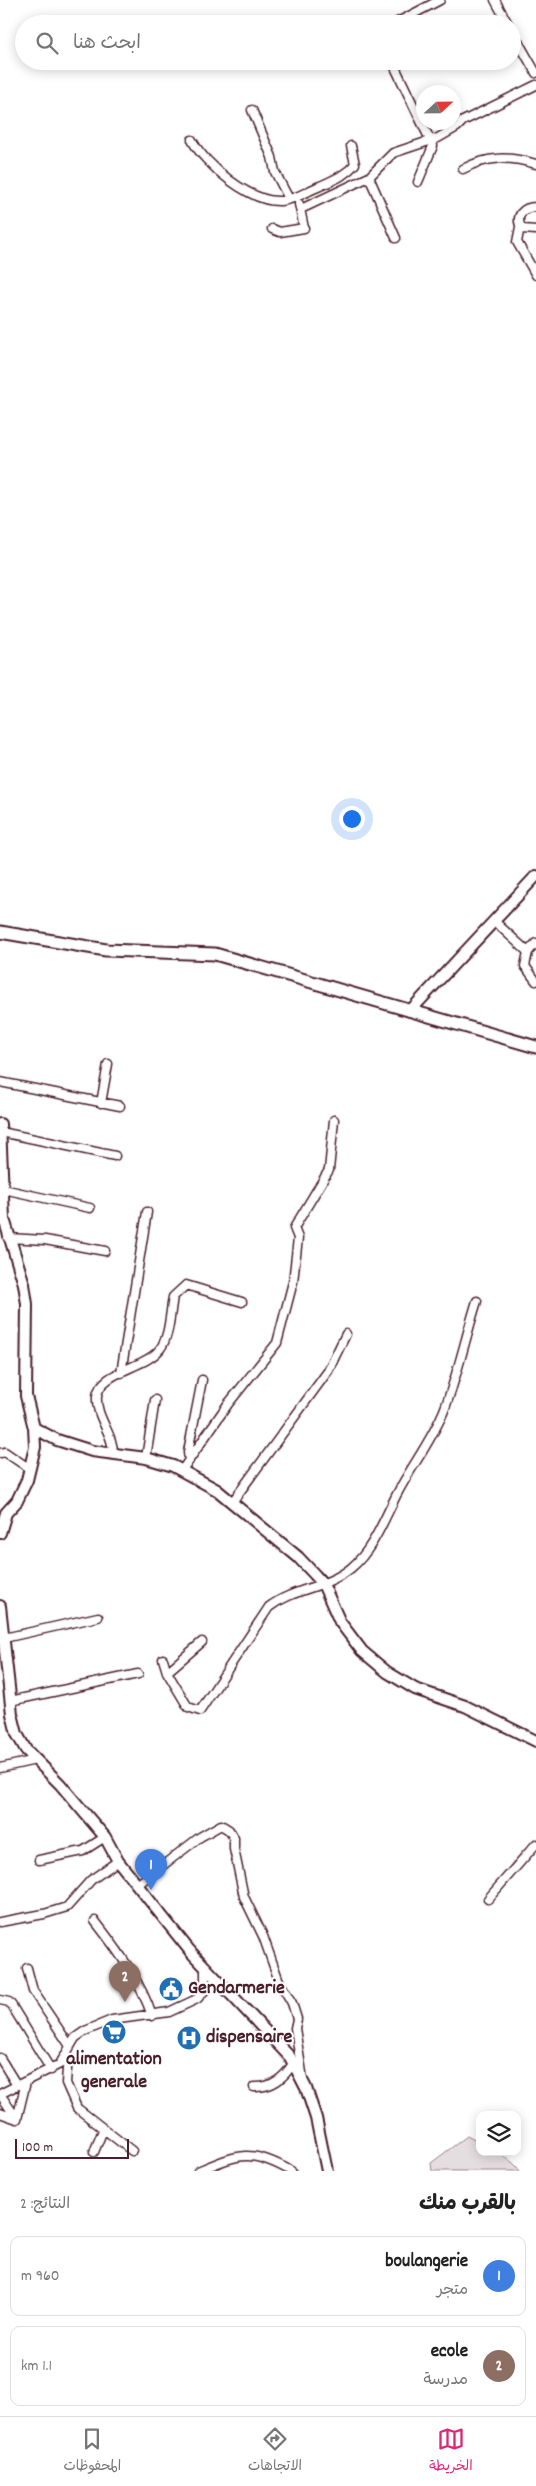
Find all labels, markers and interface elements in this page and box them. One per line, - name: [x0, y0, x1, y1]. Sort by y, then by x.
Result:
- search box: [15, 15, 521, 70]
- icon: search: [33, 29, 61, 57]
- text: ابحث هنا: [73, 31, 141, 58]
- north arrow: [416, 85, 461, 130]
- your location: [339, 806, 365, 832]
- pin: 1: [135, 1849, 167, 1890]
- pin: 2: [109, 1961, 141, 2002]
- place label: Gendarmerie: [188, 1975, 285, 2003]
- public building icon: Gendarmerie: [158, 1976, 184, 2002]
- supermarket icon: alimentation generale: [101, 2019, 127, 2045]
- place label: dispensaire: [206, 2024, 293, 2052]
- hospital icon: dispensaire: [176, 2025, 202, 2051]
- place label: alimentation generale: [66, 2046, 162, 2097]
- map controls: [476, 2111, 521, 2156]
- button: layers: [476, 2111, 521, 2156]
- scale bar: [15, 2136, 129, 2159]
- text: 100 m: [22, 2138, 53, 2158]
- text: بالقرب منك: [419, 2190, 516, 2220]
- text: النتائج: 2: [20, 2193, 70, 2216]
- text: boulangerie: [385, 2249, 468, 2276]
- text: 960 m: [21, 2265, 60, 2288]
- text: 1: [497, 2265, 501, 2288]
- text: متجر: [437, 2279, 468, 2302]
- text: ecole: [431, 2339, 468, 2366]
- text: 1.1 km: [21, 2355, 52, 2378]
- text: 2: [496, 2355, 503, 2378]
- text: مدرسة: [423, 2369, 468, 2392]
- tab: المحفوظات: [63, 2425, 121, 2478]
- tab: الاتجاهات: [248, 2425, 302, 2478]
- tab: الخريطة: [429, 2425, 473, 2478]

